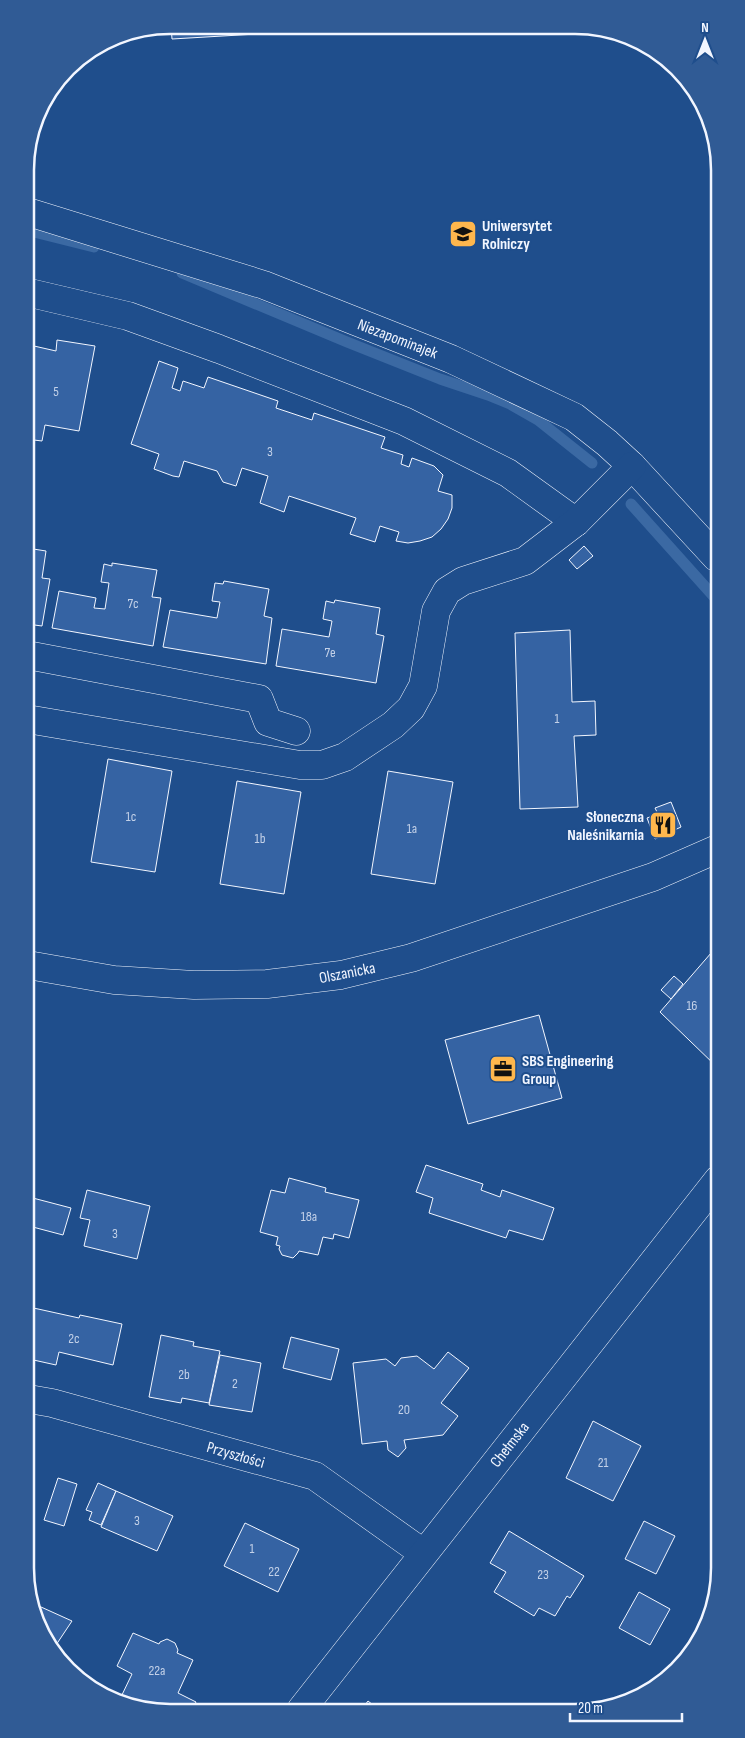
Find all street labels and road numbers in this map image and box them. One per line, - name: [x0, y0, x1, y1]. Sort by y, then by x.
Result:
- street label: Niezapominajek: [355, 315, 440, 363]
- street label: Olszanicka: [318, 959, 377, 988]
- street label: Chełmska: [487, 1418, 534, 1471]
- street label: Przyszłości: [204, 1438, 267, 1473]

